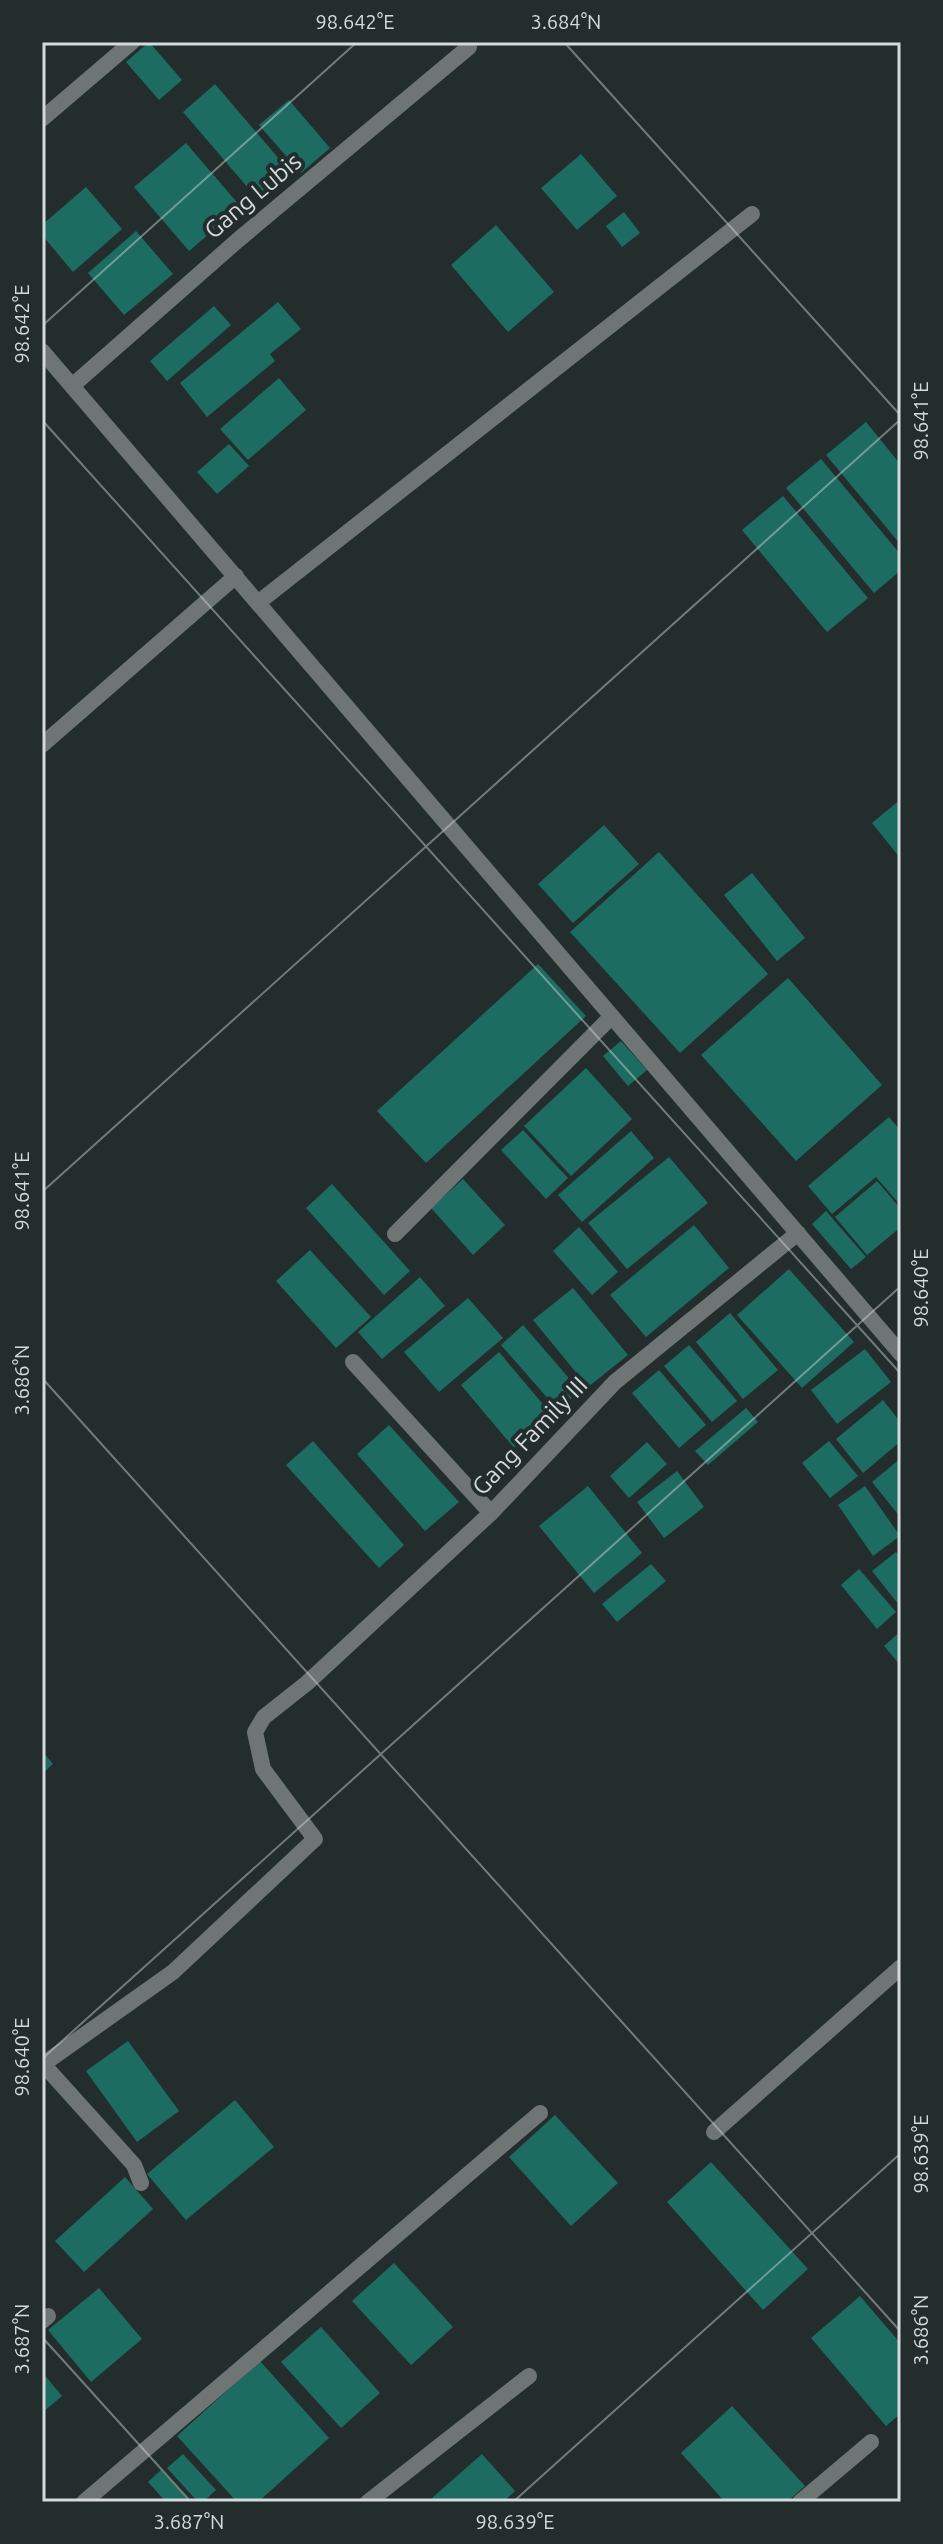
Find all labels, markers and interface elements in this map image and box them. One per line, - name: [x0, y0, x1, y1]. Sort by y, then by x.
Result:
- text: 98.642°E: [316, 10, 395, 33]
- text: 3.684°N: [531, 10, 601, 33]
- street label: Gang Lubis: [199, 148, 306, 244]
- text: 98.642°E: [10, 285, 33, 364]
- text: 98.641°E: [909, 382, 932, 461]
- text: 98.641°E: [10, 1152, 33, 1231]
- text: 98.640°E: [909, 1249, 932, 1328]
- text: 3.686°N: [10, 1345, 33, 1415]
- street label: Gang Family III: [467, 1371, 593, 1500]
- text: 98.640°E: [10, 2018, 33, 2097]
- text: 98.639°E: [909, 2115, 932, 2194]
- text: 3.686°N: [909, 2295, 932, 2365]
- text: 3.687°N: [10, 2304, 33, 2374]
- text: 3.687°N: [154, 2510, 224, 2533]
- text: 98.639°E: [476, 2510, 555, 2533]

